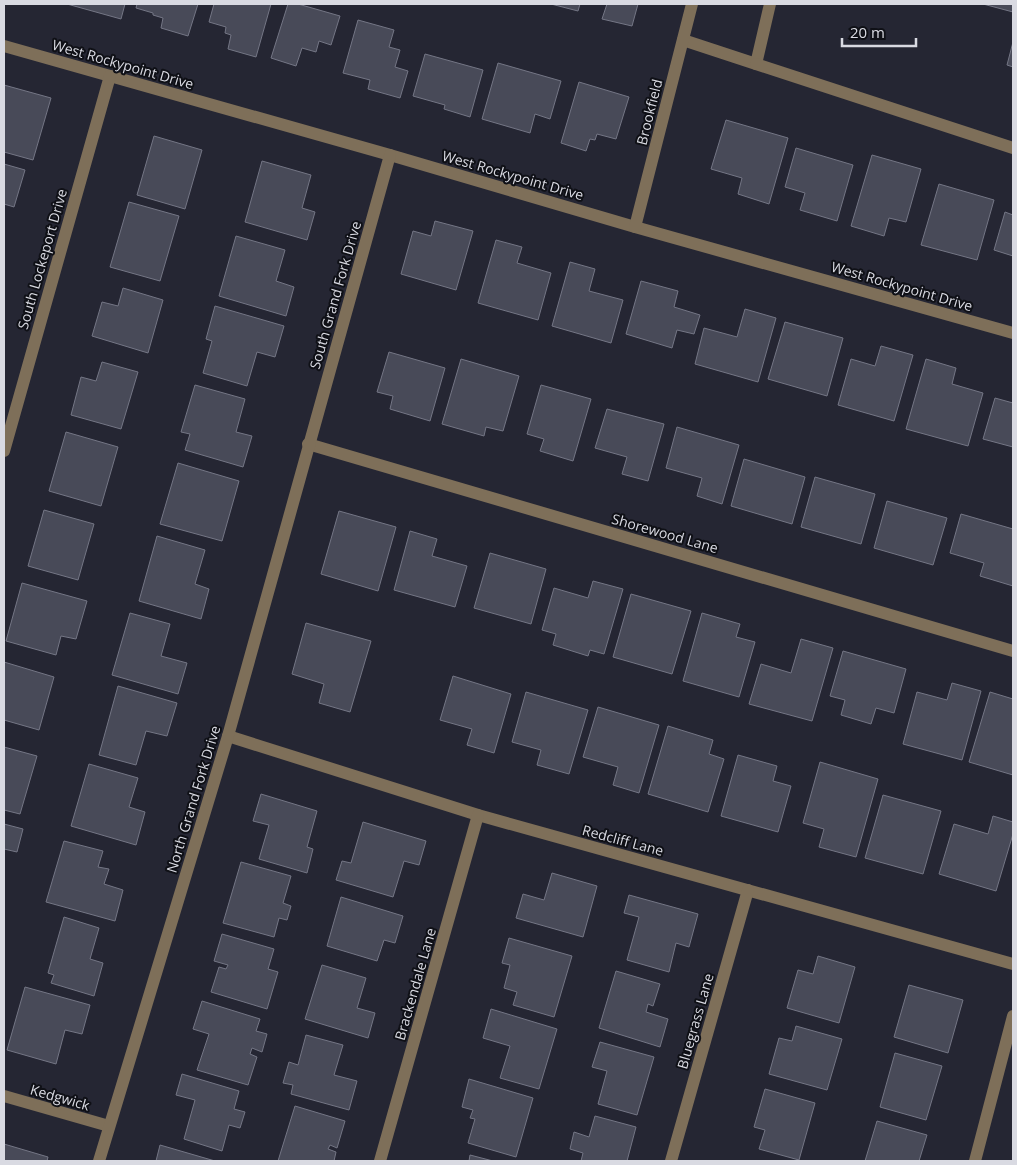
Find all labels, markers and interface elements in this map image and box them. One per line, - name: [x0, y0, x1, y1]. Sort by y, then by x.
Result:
- scale bar: [842, 15, 916, 47]
- text: 20 m: [850, 22, 885, 42]
- street label: West Rockypoint Drive: [50, 35, 196, 93]
- street label: Brookfield: [632, 77, 666, 147]
- street label: West Rockypoint Drive: [440, 146, 586, 204]
- street label: South Lockeport Drive: [13, 186, 71, 331]
- street label: South Grand Fork Drive: [305, 219, 365, 371]
- street label: West Rockypoint Drive: [829, 257, 975, 315]
- street label: Shorewood Lane: [610, 509, 720, 557]
- street label: North Grand Fork Drive: [162, 723, 224, 875]
- street label: Redcliff Lane: [580, 820, 666, 860]
- street label: Brackendale Lane: [390, 926, 440, 1042]
- street label: Bluegrass Lane: [672, 971, 718, 1071]
- street label: Kedgwick: [28, 1079, 93, 1115]

